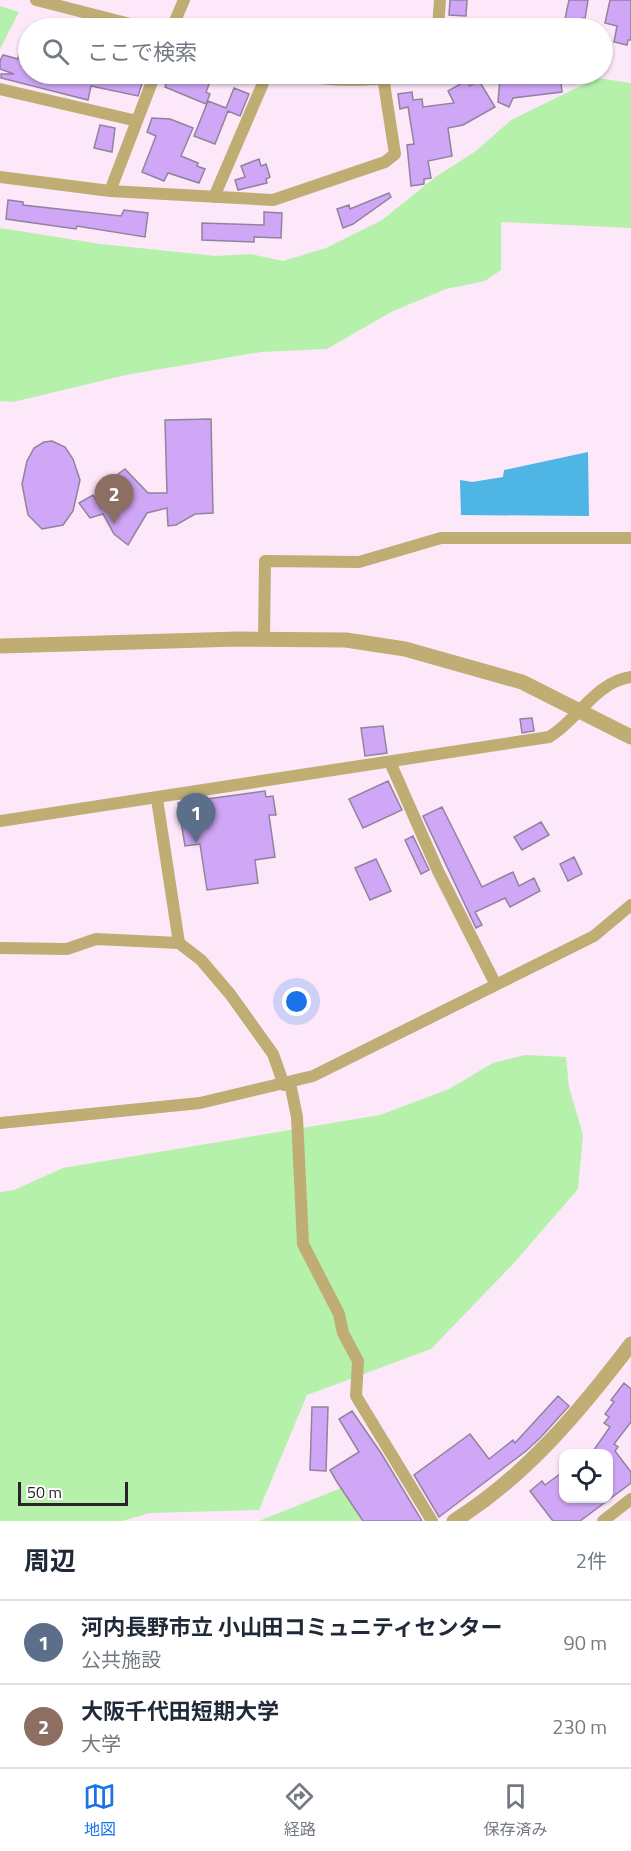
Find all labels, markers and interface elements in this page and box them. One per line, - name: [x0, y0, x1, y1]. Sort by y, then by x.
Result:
- search box: [18, 18, 613, 84]
- icon: search: [39, 35, 72, 68]
- text: ここで検索: [87, 35, 197, 69]
- pin: 2: [94, 474, 134, 524]
- pin: 1: [176, 794, 216, 843]
- your location: [282, 987, 311, 1016]
- map controls: [559, 1449, 613, 1503]
- button: locate: [559, 1449, 613, 1503]
- scale bar: [18, 1479, 128, 1506]
- text: 50 m: [27, 1480, 62, 1504]
- text: 周辺: [24, 1541, 76, 1580]
- text: 2件: [576, 1545, 607, 1576]
- text: 河内長野市立 小山田コミュニティセンター: [81, 1610, 503, 1644]
- text: 1: [38, 1627, 49, 1658]
- text: 90 m: [563, 1627, 607, 1658]
- text: 公共施設: [81, 1644, 161, 1675]
- text: 大阪千代田短期大学: [81, 1694, 279, 1728]
- text: 2: [38, 1711, 49, 1742]
- text: 230 m: [552, 1711, 607, 1742]
- text: 大学: [81, 1728, 121, 1759]
- tab: 地図: [83, 1780, 116, 1841]
- tab: 経路: [283, 1780, 316, 1841]
- tab: 保存済み: [483, 1780, 547, 1841]

